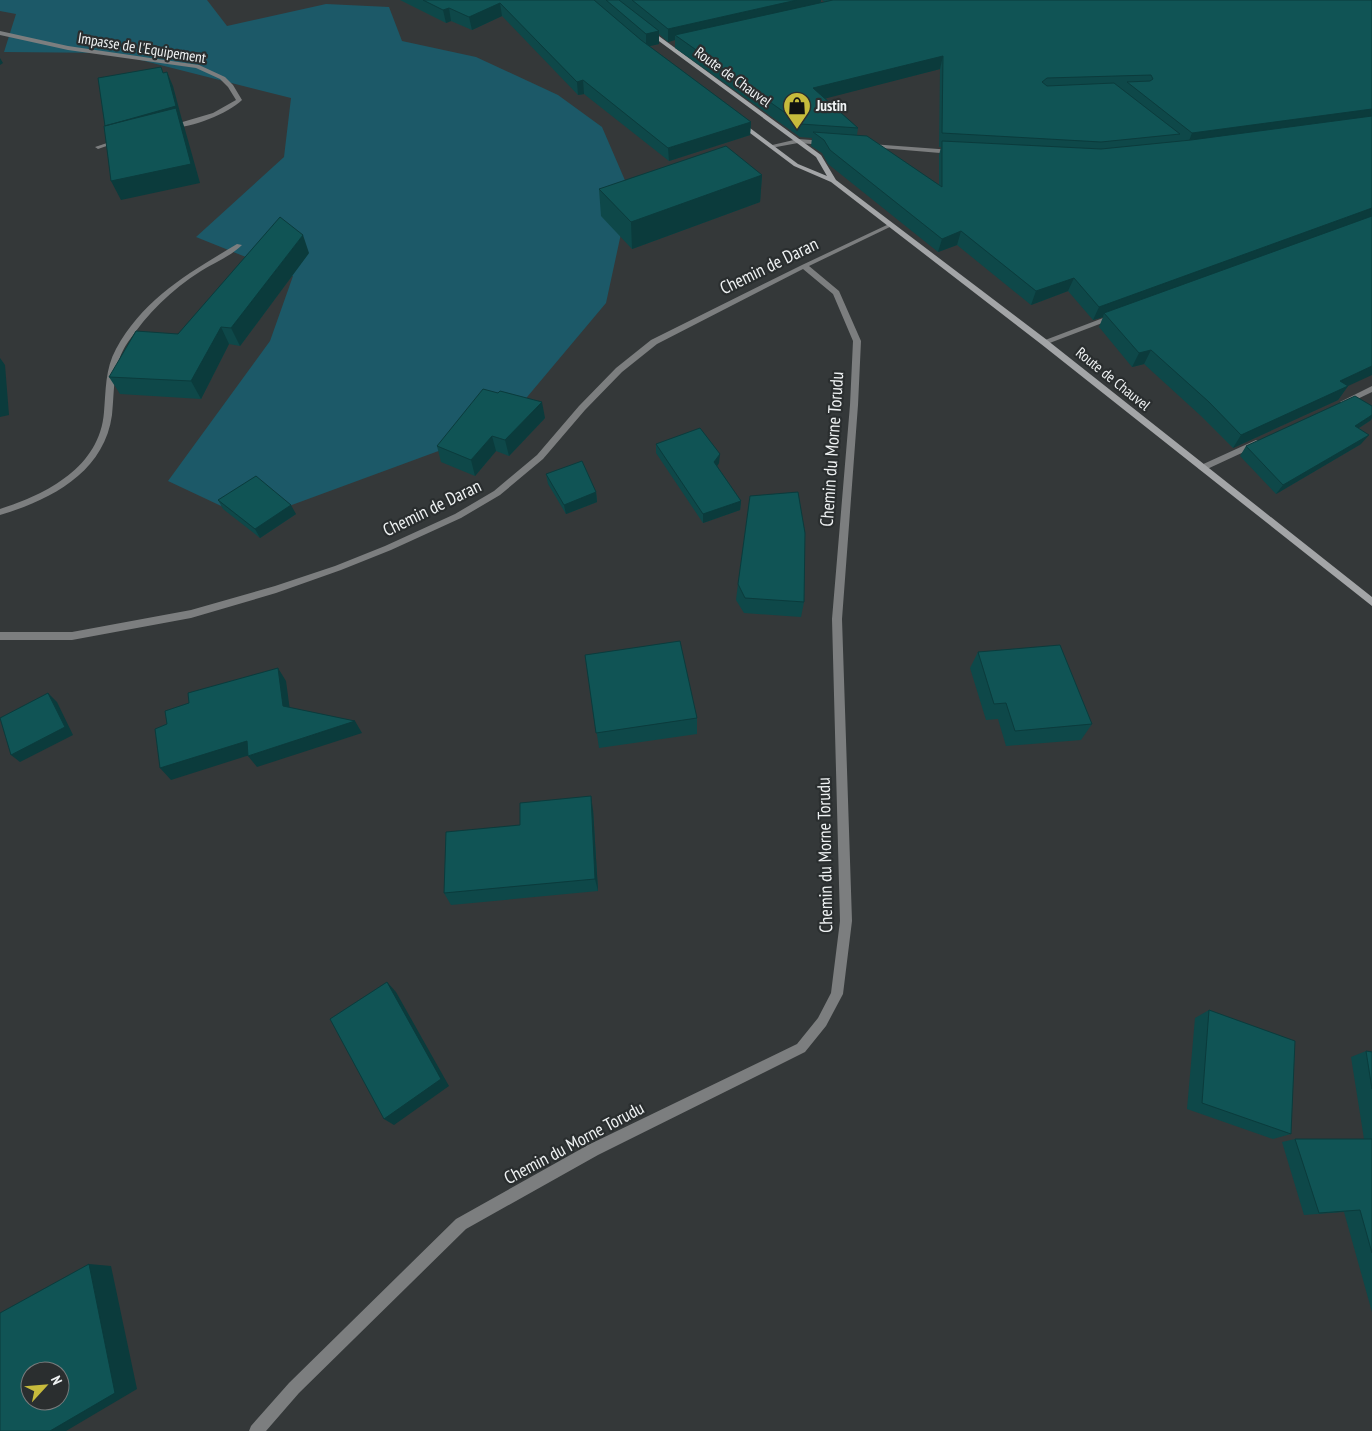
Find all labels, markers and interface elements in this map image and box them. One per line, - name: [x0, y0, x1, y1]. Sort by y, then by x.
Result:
- street label: Impasse de l'Equipement: [77, 28, 207, 67]
- street label: Route de Chauvel: [691, 42, 776, 111]
- shop icon: Justin: [782, 91, 812, 130]
- place label: Justin: [815, 96, 847, 115]
- street label: Chemin de Daran: [716, 232, 822, 299]
- street label: Route de Chauvel: [1072, 343, 1155, 415]
- street label: Chemin du Morne Torudu: [815, 371, 848, 527]
- street label: Chemin de Daran: [379, 474, 485, 541]
- street label: Chemin du Morne Torudu: [812, 777, 837, 933]
- street label: Chemin du Morne Torudu: [500, 1096, 648, 1189]
- north arrow: [20, 1361, 70, 1411]
- text: N: [47, 1373, 66, 1388]

